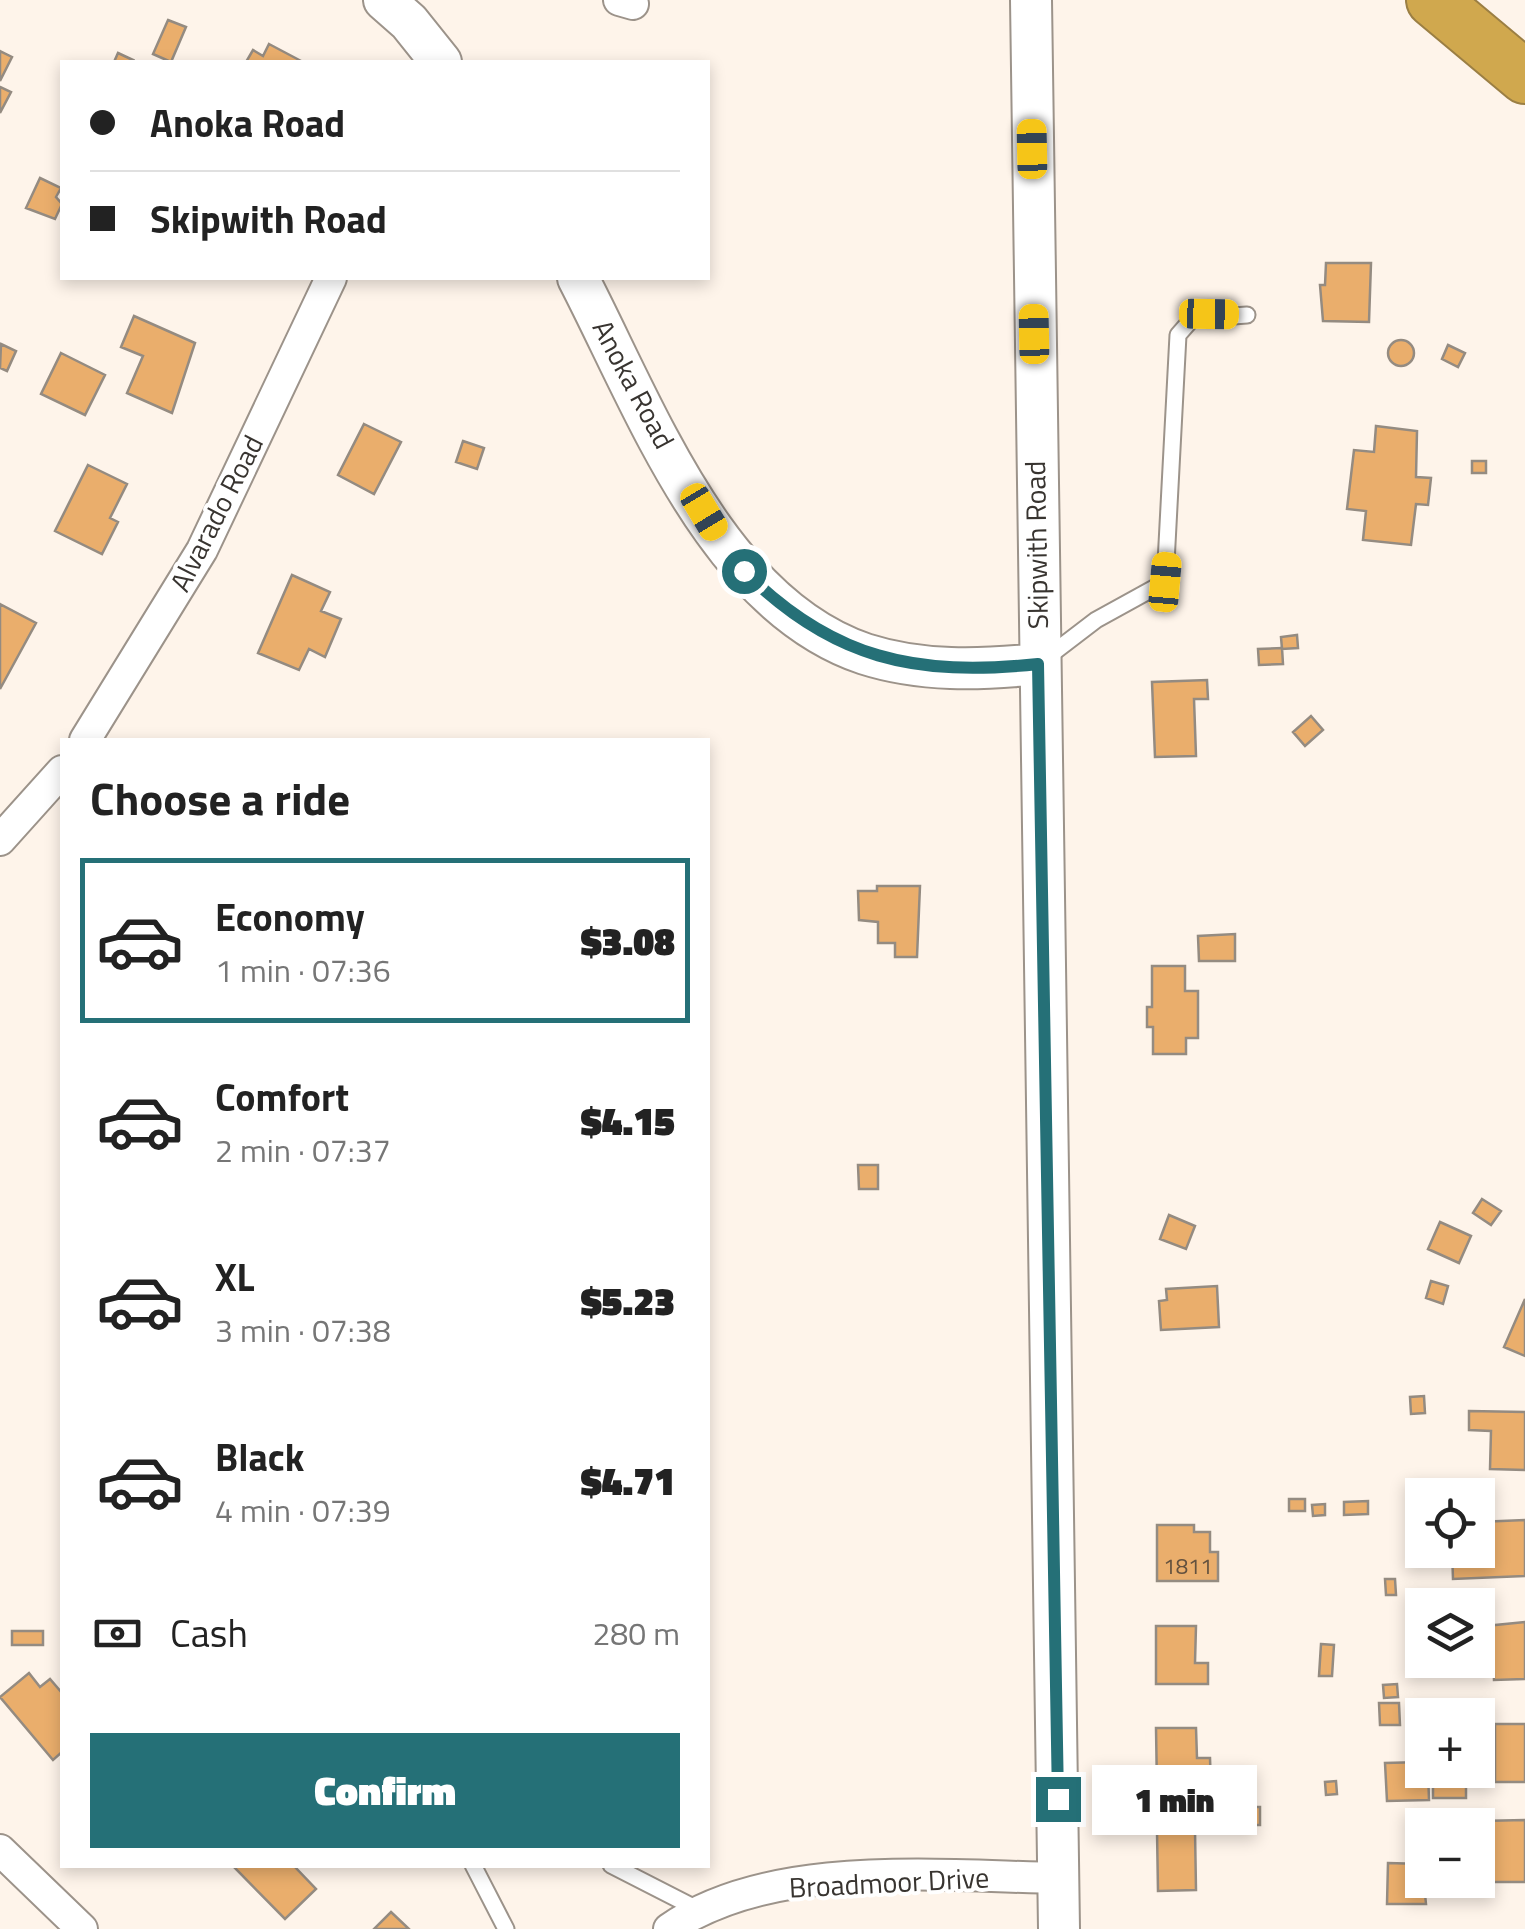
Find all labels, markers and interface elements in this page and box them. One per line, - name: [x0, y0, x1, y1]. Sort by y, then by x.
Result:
- text: Anoka Road: [150, 94, 345, 152]
- car: [1016, 119, 1048, 179]
- text: Skipwith Road: [150, 190, 387, 248]
- car: [1179, 298, 1239, 330]
- car: [1018, 304, 1050, 364]
- street label: Anoka Road: [582, 312, 686, 456]
- street label: Alvarado Road: [158, 427, 274, 599]
- street label: Skipwith Road: [1013, 460, 1059, 630]
- car: [676, 479, 732, 545]
- route start: [722, 549, 767, 594]
- car: [1147, 551, 1183, 613]
- text: Choose a ride: [90, 764, 350, 832]
- text: Economy: [215, 888, 365, 946]
- icon: car: [95, 896, 185, 986]
- text: $3.08: [581, 912, 675, 970]
- text: 1 min · 07:36: [215, 946, 391, 994]
- text: Comfort: [215, 1068, 349, 1126]
- icon: car: [95, 1076, 185, 1166]
- text: $4.15: [581, 1092, 675, 1150]
- text: 2 min · 07:37: [215, 1126, 391, 1174]
- text: XL: [215, 1248, 255, 1306]
- icon: car: [95, 1256, 185, 1346]
- text: $5.23: [581, 1272, 675, 1330]
- text: 3 min · 07:38: [215, 1306, 391, 1354]
- text: Black: [215, 1428, 304, 1486]
- icon: car: [95, 1436, 185, 1526]
- text: $4.71: [581, 1452, 675, 1510]
- map controls: [1405, 1478, 1495, 1898]
- button: locate: [1405, 1478, 1495, 1568]
- text: 4 min · 07:39: [215, 1486, 391, 1534]
- house number: 1811: [1163, 1549, 1213, 1583]
- button: layers: [1405, 1588, 1495, 1678]
- text: Cash: [170, 1604, 248, 1662]
- icon: cash: [90, 1606, 145, 1661]
- text: 280 m: [592, 1609, 680, 1657]
- button: +: [1405, 1698, 1495, 1788]
- button: Confirm: [90, 1733, 680, 1848]
- callout: 1 min: [1093, 1764, 1258, 1834]
- text: 1 min: [1135, 1776, 1214, 1824]
- route end: [1036, 1777, 1081, 1822]
- button: −: [1405, 1808, 1495, 1898]
- street label: Broadmoor Drive: [788, 1855, 990, 1909]

